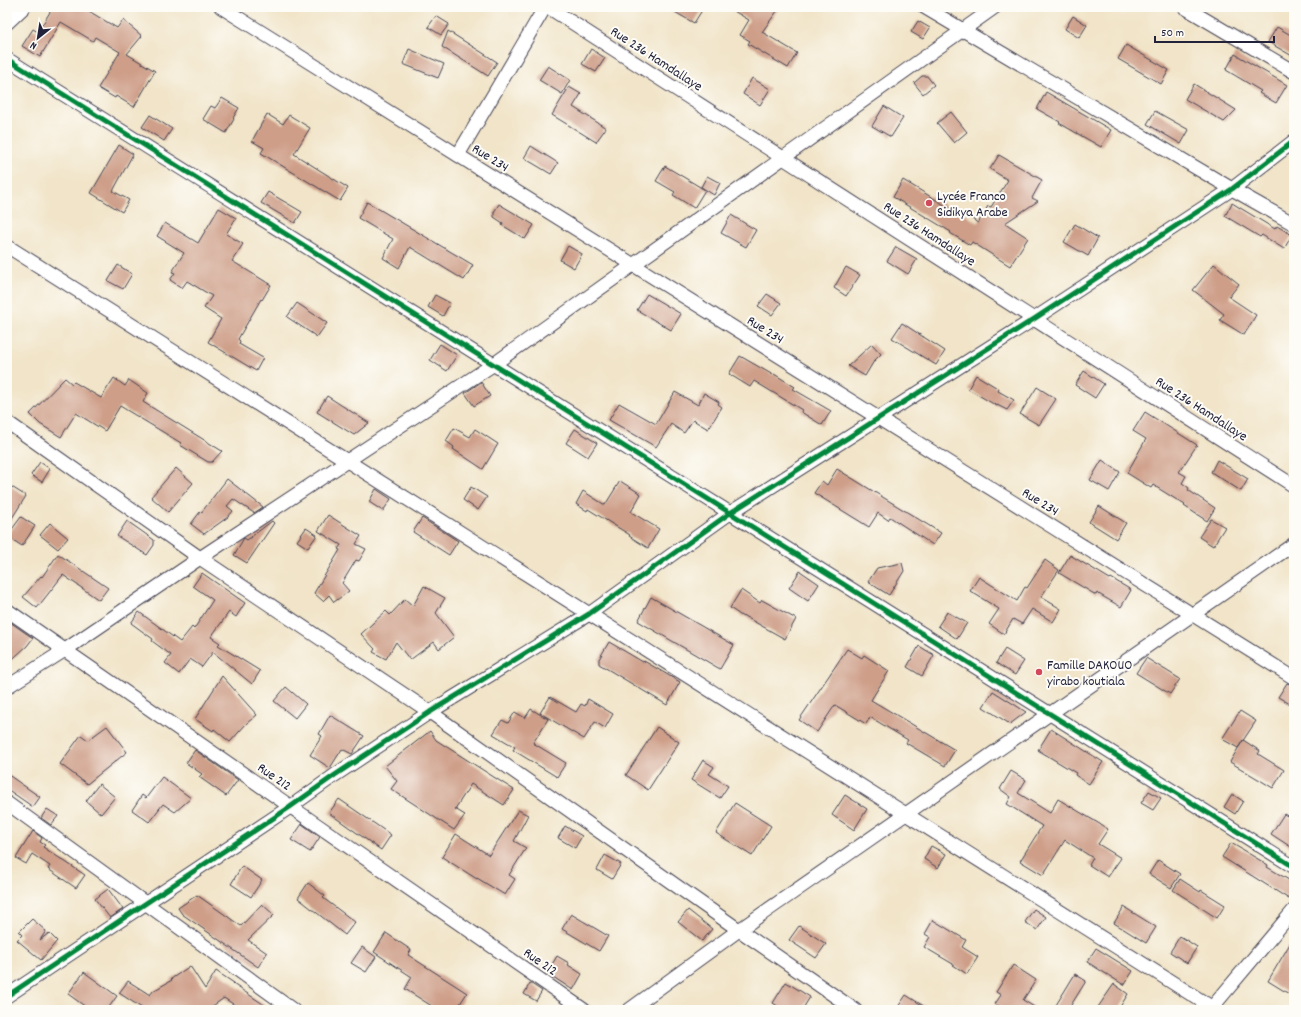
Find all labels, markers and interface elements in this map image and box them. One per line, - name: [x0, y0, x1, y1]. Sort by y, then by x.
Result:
- north arrow: [18, 18, 58, 58]
- scale bar: [1155, 18, 1274, 44]
- street label: Rue 236 Hamdallaye: [606, 22, 706, 97]
- text: 50 m: [1161, 25, 1184, 42]
- text: N: [27, 36, 40, 53]
- street label: Rue 234: [468, 140, 512, 178]
- place label: Lycée Franco Sidikya Arabe: [937, 187, 1008, 223]
- street label: Rue 236 Hamdallaye: [879, 197, 979, 272]
- marker: Lycée Franco Sidikya Arabe: [924, 198, 934, 208]
- street label: Rue 234: [743, 312, 787, 350]
- street label: Rue 236 Hamdallaye: [1151, 372, 1251, 447]
- street label: Rue 234: [1018, 484, 1062, 522]
- place label: Famille DAKOUO yirabo koutiala: [1047, 656, 1132, 692]
- marker: Famille DAKOUO yirabo koutiala: [1034, 667, 1044, 677]
- street label: Rue 212: [253, 759, 295, 797]
- street label: Rue 212: [519, 944, 561, 982]

